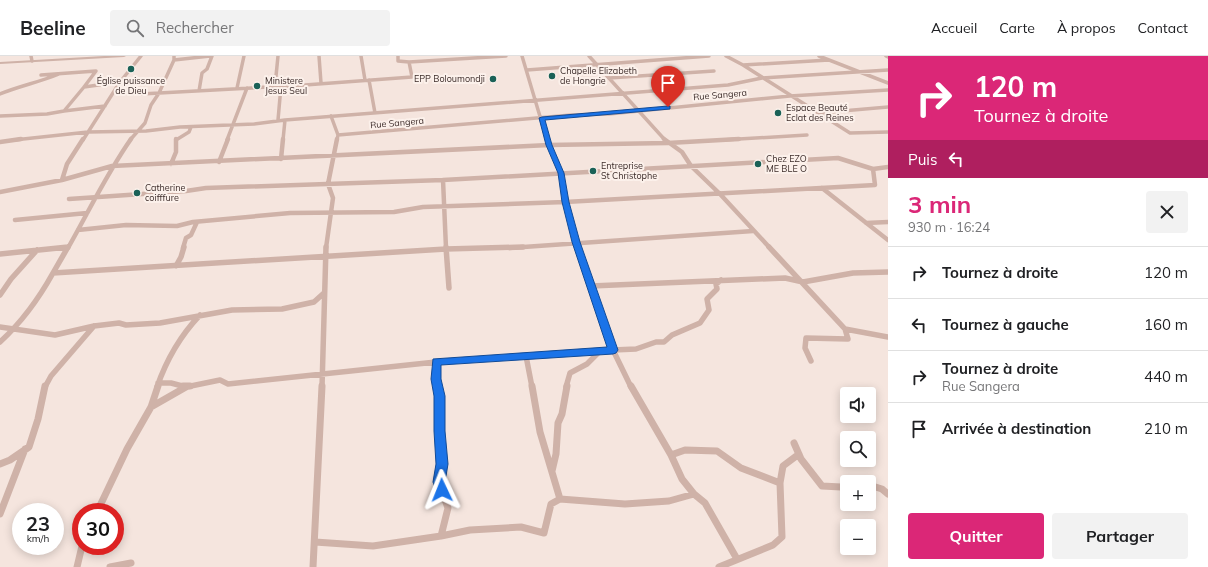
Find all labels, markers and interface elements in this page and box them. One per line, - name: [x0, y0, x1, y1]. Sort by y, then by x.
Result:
- search box: [110, 10, 390, 46]
- text: Beeline: [20, 16, 86, 40]
- icon: search: [124, 17, 146, 39]
- text: Rechercher: [156, 18, 234, 37]
- text: Accueil: [931, 19, 977, 37]
- text: Carte: [999, 19, 1035, 37]
- text: À propos: [1057, 19, 1116, 37]
- text: Contact: [1138, 19, 1188, 37]
- marker: Église puissance de Dieu: [126, 64, 136, 74]
- place label: Chapelle Elizabeth de Hongrie: [560, 65, 637, 86]
- pin: [651, 66, 685, 107]
- text: 120 m: [974, 69, 1057, 104]
- marker: Chapelle Elizabeth de Hongrie: [547, 71, 557, 81]
- icon: arrive: [657, 72, 679, 94]
- icon: right: [908, 72, 960, 124]
- place label: EPP Boloumondji: [414, 73, 485, 84]
- marker: EPP Boloumondji: [488, 74, 498, 84]
- place label: Église puissance de Dieu: [97, 75, 165, 96]
- place label: Ministere Jesus Seul: [265, 75, 307, 96]
- marker: Ministere Jesus Seul: [252, 81, 262, 91]
- street label: Rue Sangera: [693, 87, 747, 102]
- place label: Espace Beauté Eclat des Reines: [786, 102, 854, 123]
- text: Tournez à droite: [974, 104, 1108, 127]
- marker: Espace Beauté Eclat des Reines: [773, 108, 783, 118]
- street label: Rue Sangera: [370, 115, 424, 130]
- icon: left: [945, 148, 967, 170]
- text: Puis: [908, 150, 937, 169]
- place label: Chez EZO ME BLE O: [766, 153, 807, 174]
- marker: Chez EZO ME BLE O: [753, 159, 763, 169]
- place label: Entreprise St Christophe: [601, 160, 657, 181]
- marker: Entreprise St Christophe: [588, 166, 598, 176]
- place label: Catherine coifffure: [145, 182, 185, 203]
- marker: Catherine coifffure: [132, 188, 142, 198]
- text: 3 min: [908, 189, 971, 219]
- button: close: [1146, 191, 1188, 233]
- text: 930 m · 16:24: [908, 219, 990, 235]
- icon: right: [908, 262, 930, 284]
- text: Tournez à droite: [942, 263, 1058, 282]
- text: 120 m: [1144, 263, 1188, 282]
- icon: left: [908, 314, 930, 336]
- text: Tournez à gauche: [942, 315, 1069, 334]
- text: 160 m: [1144, 315, 1188, 334]
- text: Tournez à droite: [942, 359, 1058, 378]
- icon: right: [908, 366, 930, 388]
- text: 440 m: [1144, 367, 1188, 386]
- text: Rue Sangera: [942, 378, 1020, 394]
- map controls: [840, 387, 876, 555]
- button: sound: [840, 387, 876, 423]
- icon: arrive: [908, 418, 930, 440]
- text: Arrivée à destination: [942, 419, 1091, 438]
- text: 210 m: [1144, 419, 1188, 438]
- button: search: [840, 431, 876, 467]
- position arrow: [421, 469, 463, 511]
- button: +: [840, 475, 876, 511]
- speed limit sign: 30: [72, 503, 124, 555]
- text: 23: [26, 511, 50, 536]
- button: Quitter: [908, 513, 1044, 559]
- button: Partager: [1052, 513, 1188, 559]
- button: −: [840, 519, 876, 555]
- text: km/h: [27, 532, 49, 545]

